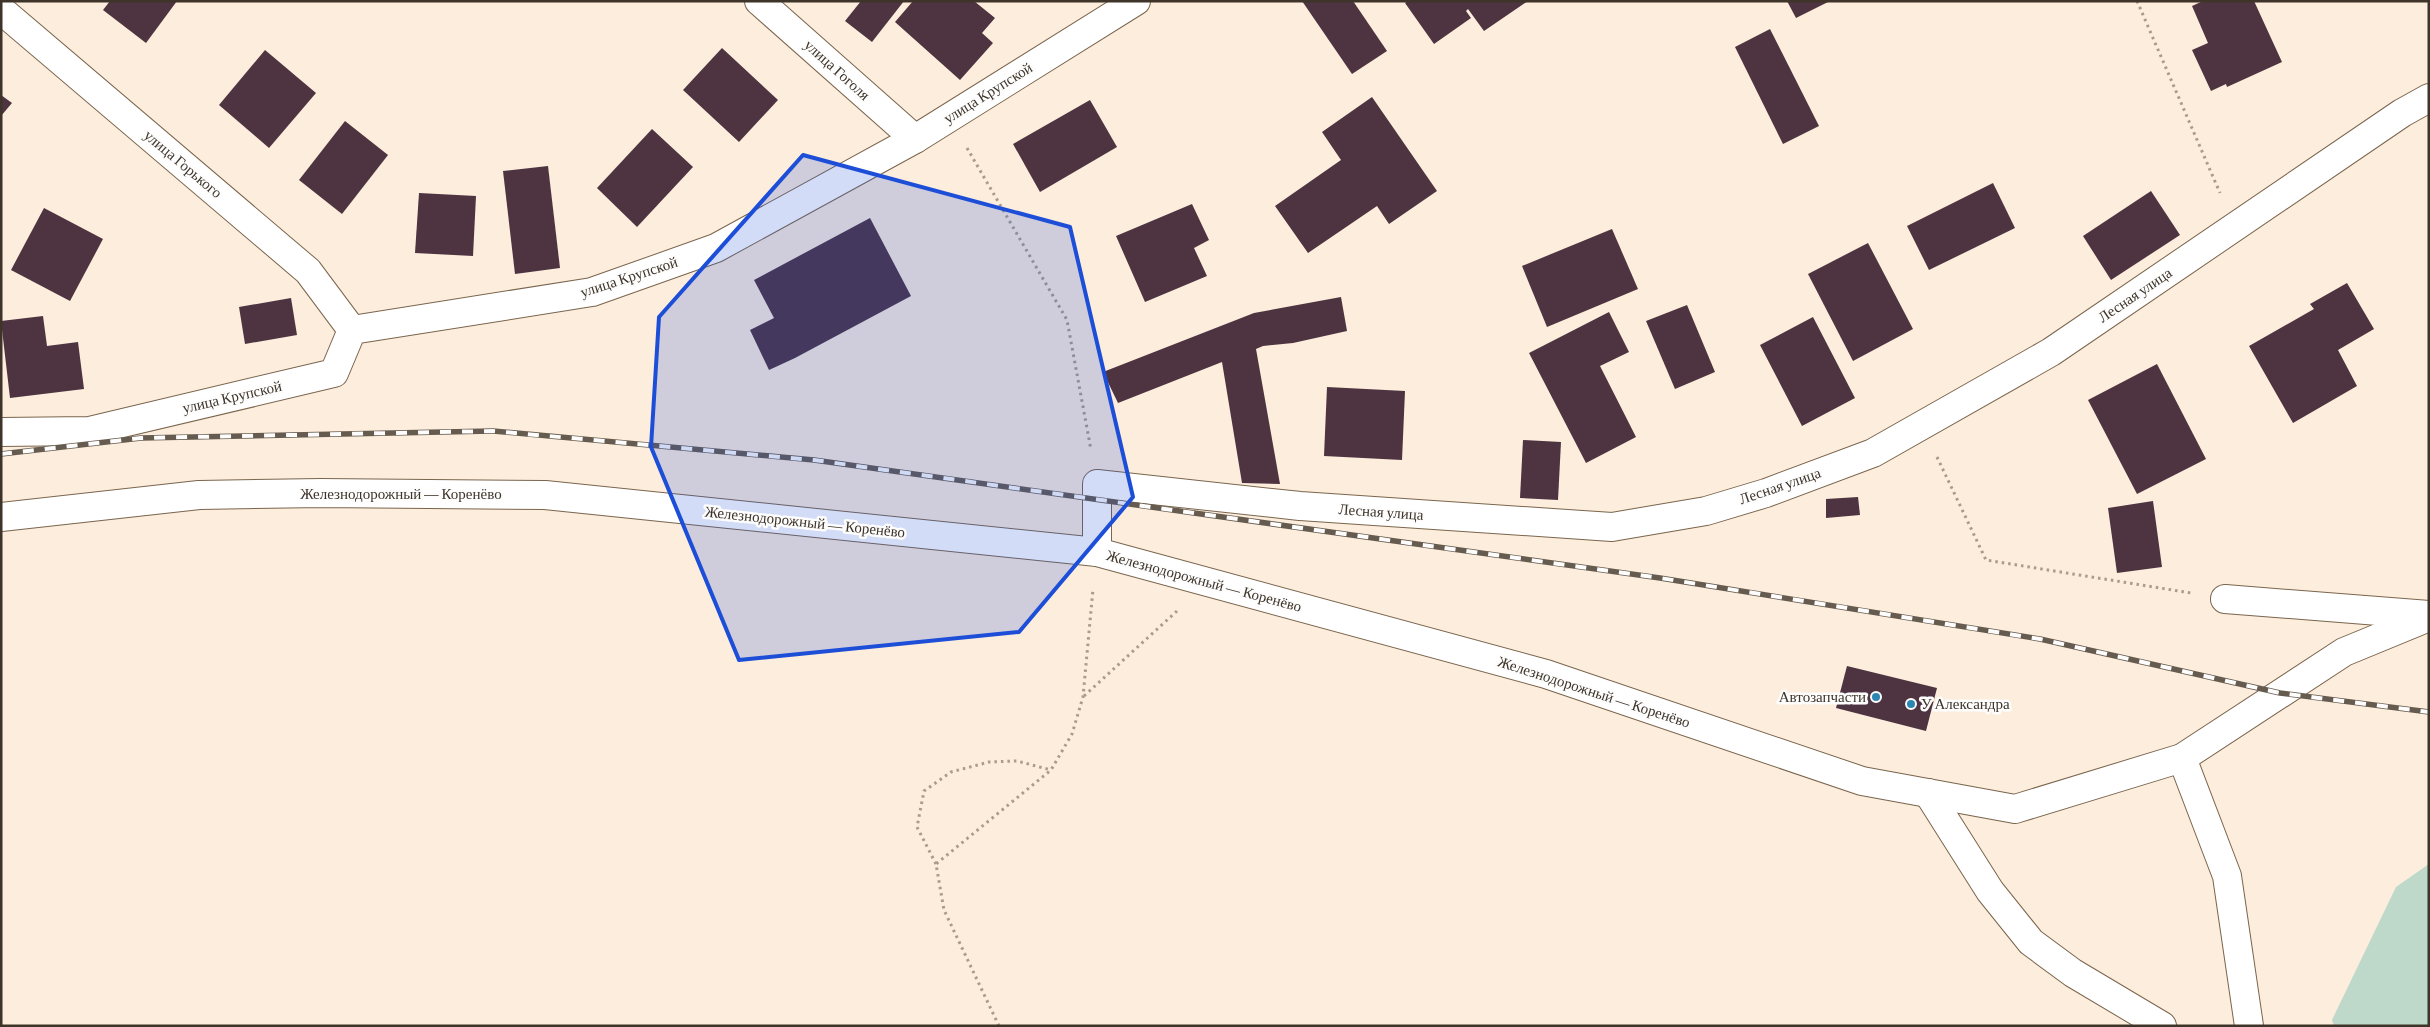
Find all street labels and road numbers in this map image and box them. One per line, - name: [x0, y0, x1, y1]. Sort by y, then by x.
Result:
- street label: улица Гоголя: [801, 37, 873, 104]
- street label: улица Крупской: [941, 59, 1035, 127]
- street label: улица Горького: [141, 127, 225, 201]
- street label: улица Крупской: [578, 254, 680, 300]
- street label: Лесная улица: [2095, 264, 2175, 325]
- street label: улица Крупской: [181, 378, 283, 416]
- street label: Лесная улица: [1737, 464, 1823, 507]
- street label: Железнодорожный — Коренёво: [300, 486, 502, 502]
- street label: Лесная улица: [1338, 501, 1424, 523]
- street label: Железнодорожный — Коренёво: [704, 504, 906, 540]
- street label: Железнодорожный — Коренёво: [1105, 547, 1303, 615]
- street label: Железнодорожный — Коренёво: [1496, 653, 1692, 731]

